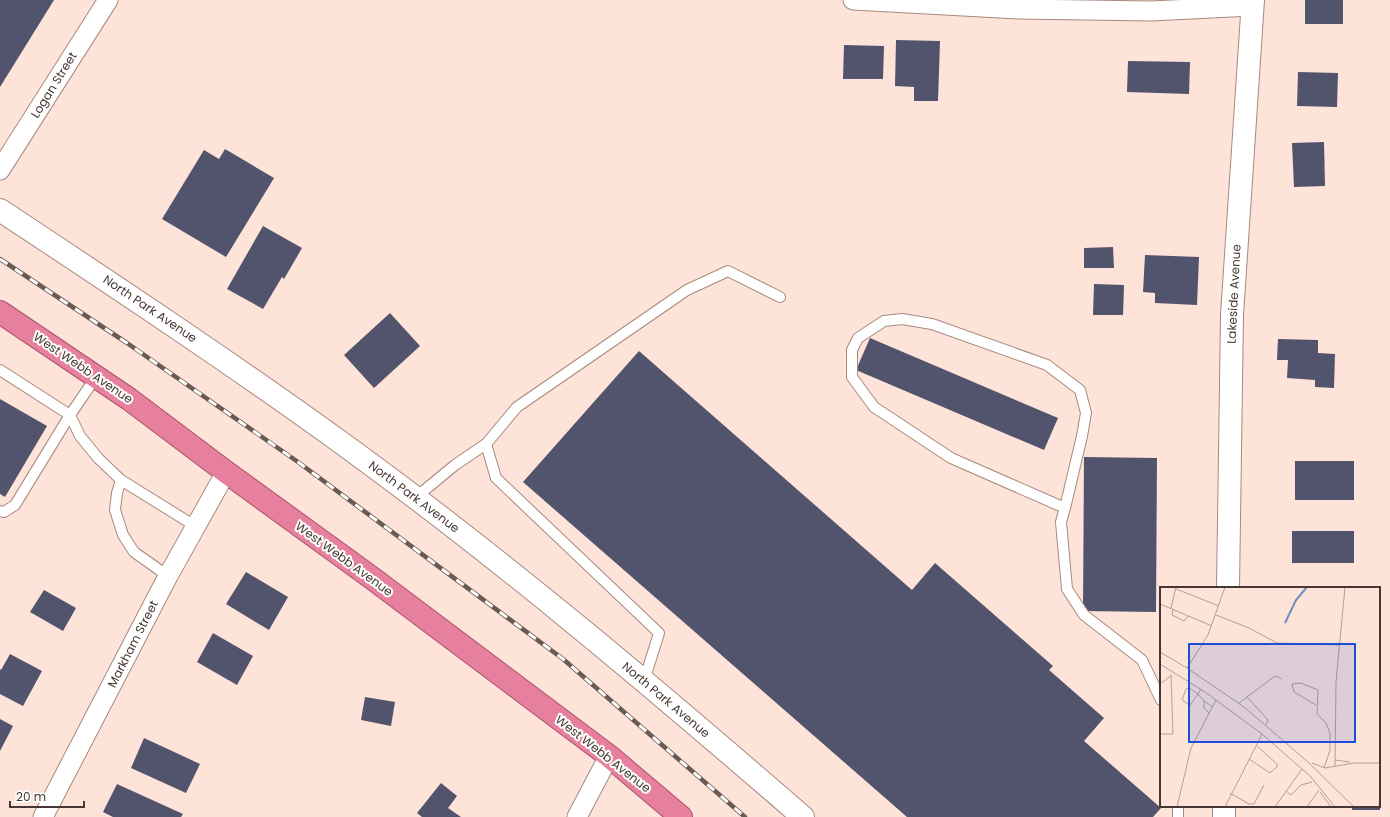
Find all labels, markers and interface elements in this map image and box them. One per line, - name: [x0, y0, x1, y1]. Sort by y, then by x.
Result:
- street label: Logan Street: [26, 48, 81, 121]
- street label: Lakeside Avenue: [1222, 244, 1245, 344]
- street label: North Park Avenue: [100, 271, 201, 346]
- street label: West Webb Avenue: [30, 328, 136, 407]
- street label: North Park Avenue: [365, 457, 463, 536]
- street label: West Webb Avenue: [292, 517, 396, 600]
- inset map: [1160, 587, 1380, 807]
- street label: Markham Street: [103, 597, 162, 690]
- street label: North Park Avenue: [619, 658, 714, 741]
- street label: West Webb Avenue: [552, 711, 654, 796]
- scale bar: [10, 783, 84, 809]
- text: 20 m: [16, 788, 46, 805]

